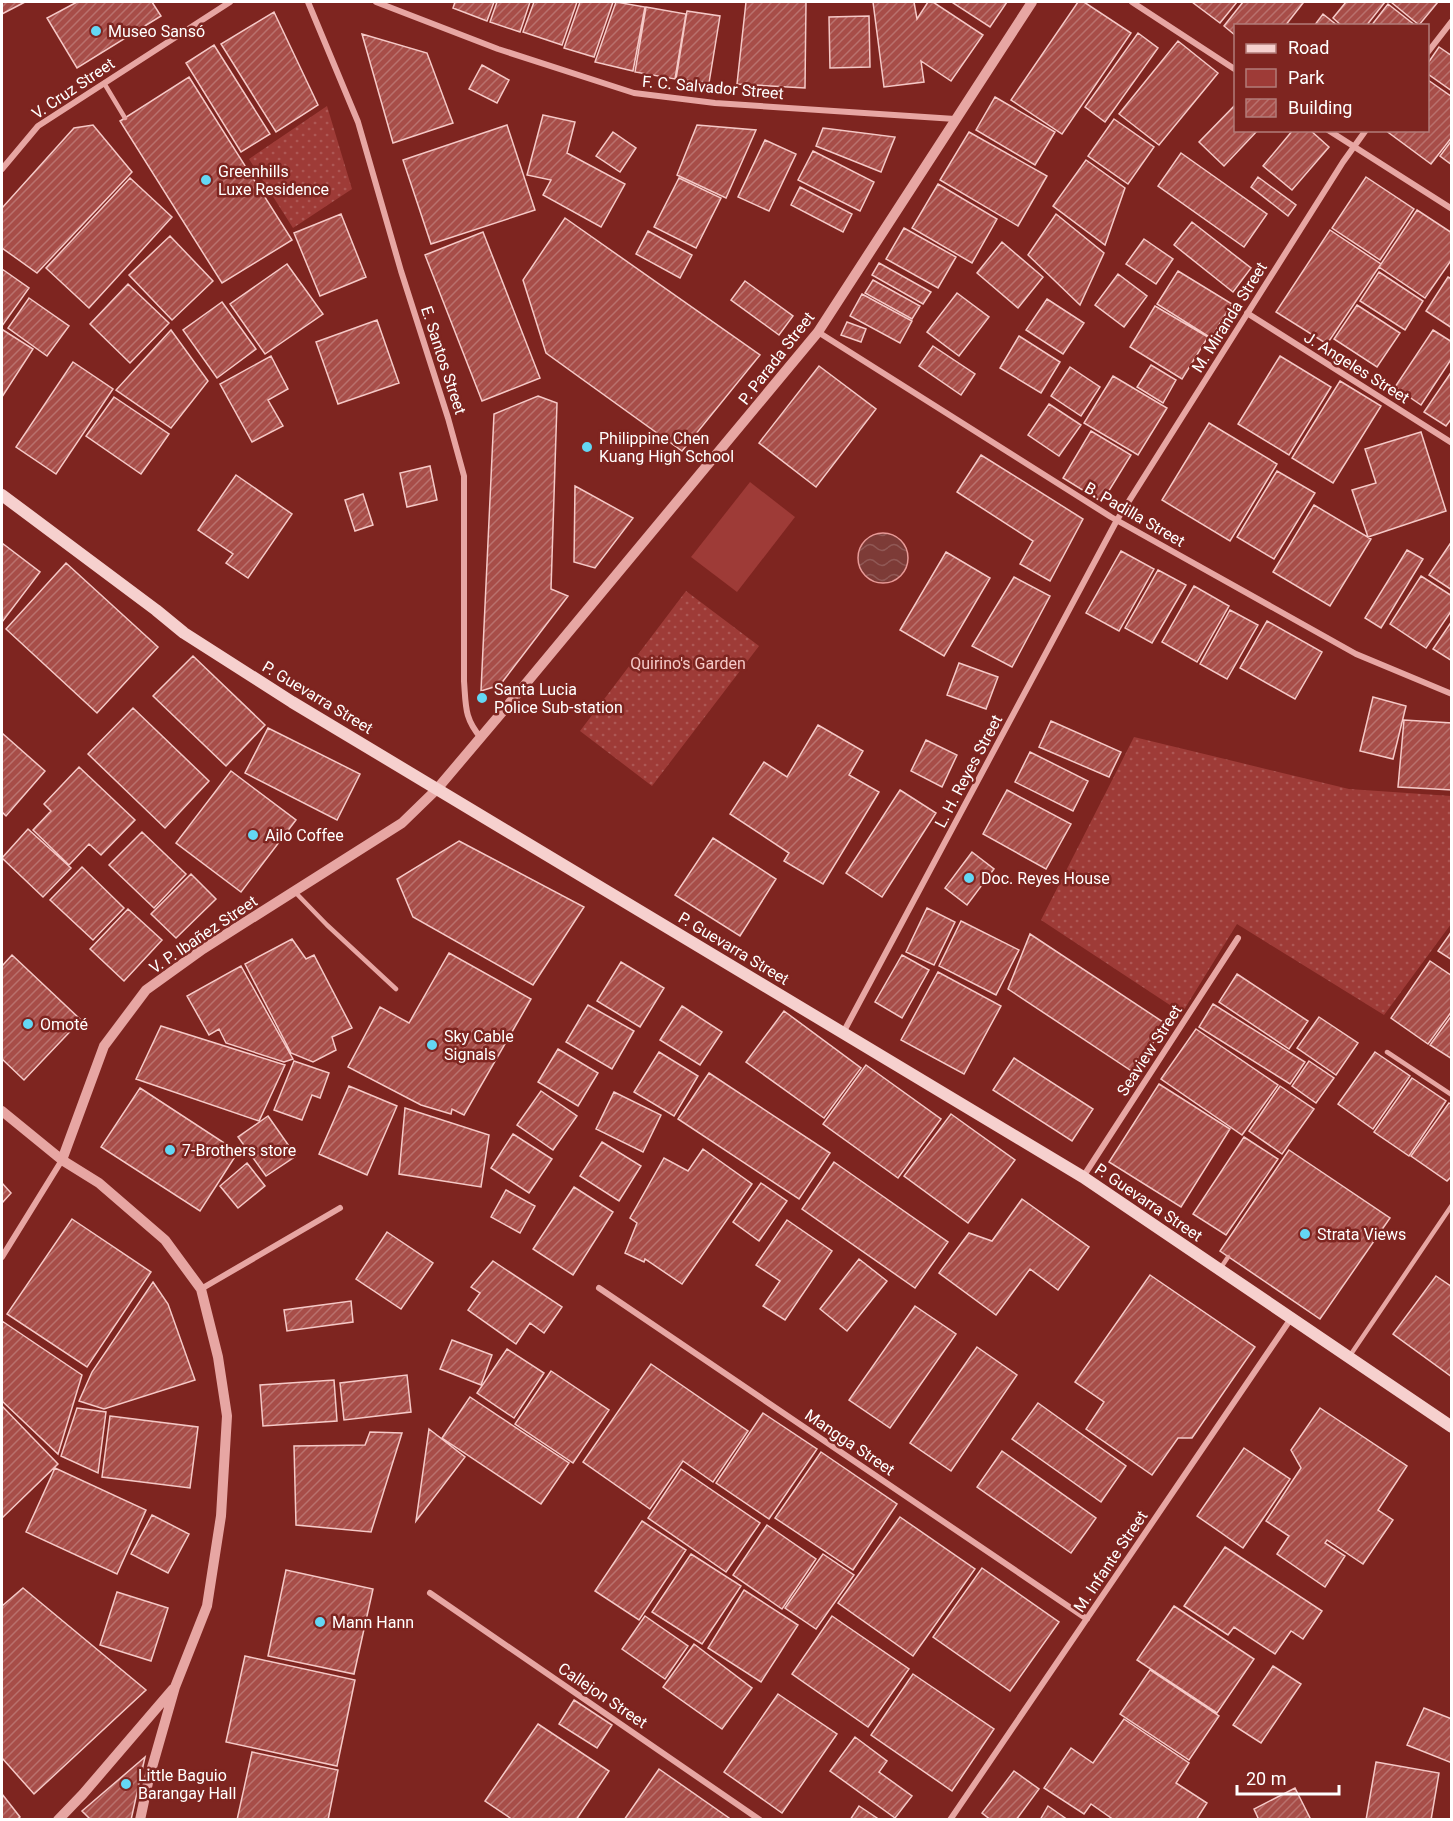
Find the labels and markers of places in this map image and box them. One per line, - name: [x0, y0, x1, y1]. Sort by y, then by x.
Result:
- place label: Museo Sansó: [108, 22, 205, 41]
- marker: Museo Sansó: [89, 24, 103, 38]
- place label: Greenhills Luxe Residence: [218, 162, 329, 199]
- marker: Greenhills Luxe Residence: [199, 173, 213, 187]
- place label: Philippine Chen Kuang High School: [599, 429, 734, 466]
- marker: Philippine Chen Kuang High School: [580, 440, 594, 454]
- place label: Santa Lucia Police Sub-station: [494, 680, 623, 717]
- marker: Santa Lucia Police Sub-station: [475, 691, 489, 705]
- place label: Ailo Coffee: [265, 826, 344, 845]
- marker: Ailo Coffee: [246, 828, 260, 842]
- place label: Doc. Reyes House: [981, 869, 1110, 888]
- marker: Doc. Reyes House: [962, 871, 976, 885]
- place label: Omoté: [40, 1015, 88, 1034]
- marker: Omoté: [21, 1017, 35, 1031]
- place label: Sky Cable Signals: [444, 1027, 514, 1064]
- marker: Sky Cable Signals: [425, 1038, 439, 1052]
- place label: 7-Brothers store: [182, 1141, 296, 1160]
- marker: 7-Brothers store: [163, 1143, 177, 1157]
- place label: Strata Views: [1317, 1225, 1406, 1244]
- marker: Strata Views: [1298, 1227, 1312, 1241]
- place label: Mann Hann: [332, 1613, 414, 1632]
- marker: Mann Hann: [313, 1615, 327, 1629]
- place label: Little Baguio Barangay Hall: [138, 1766, 236, 1803]
- marker: Little Baguio Barangay Hall: [119, 1777, 133, 1791]

